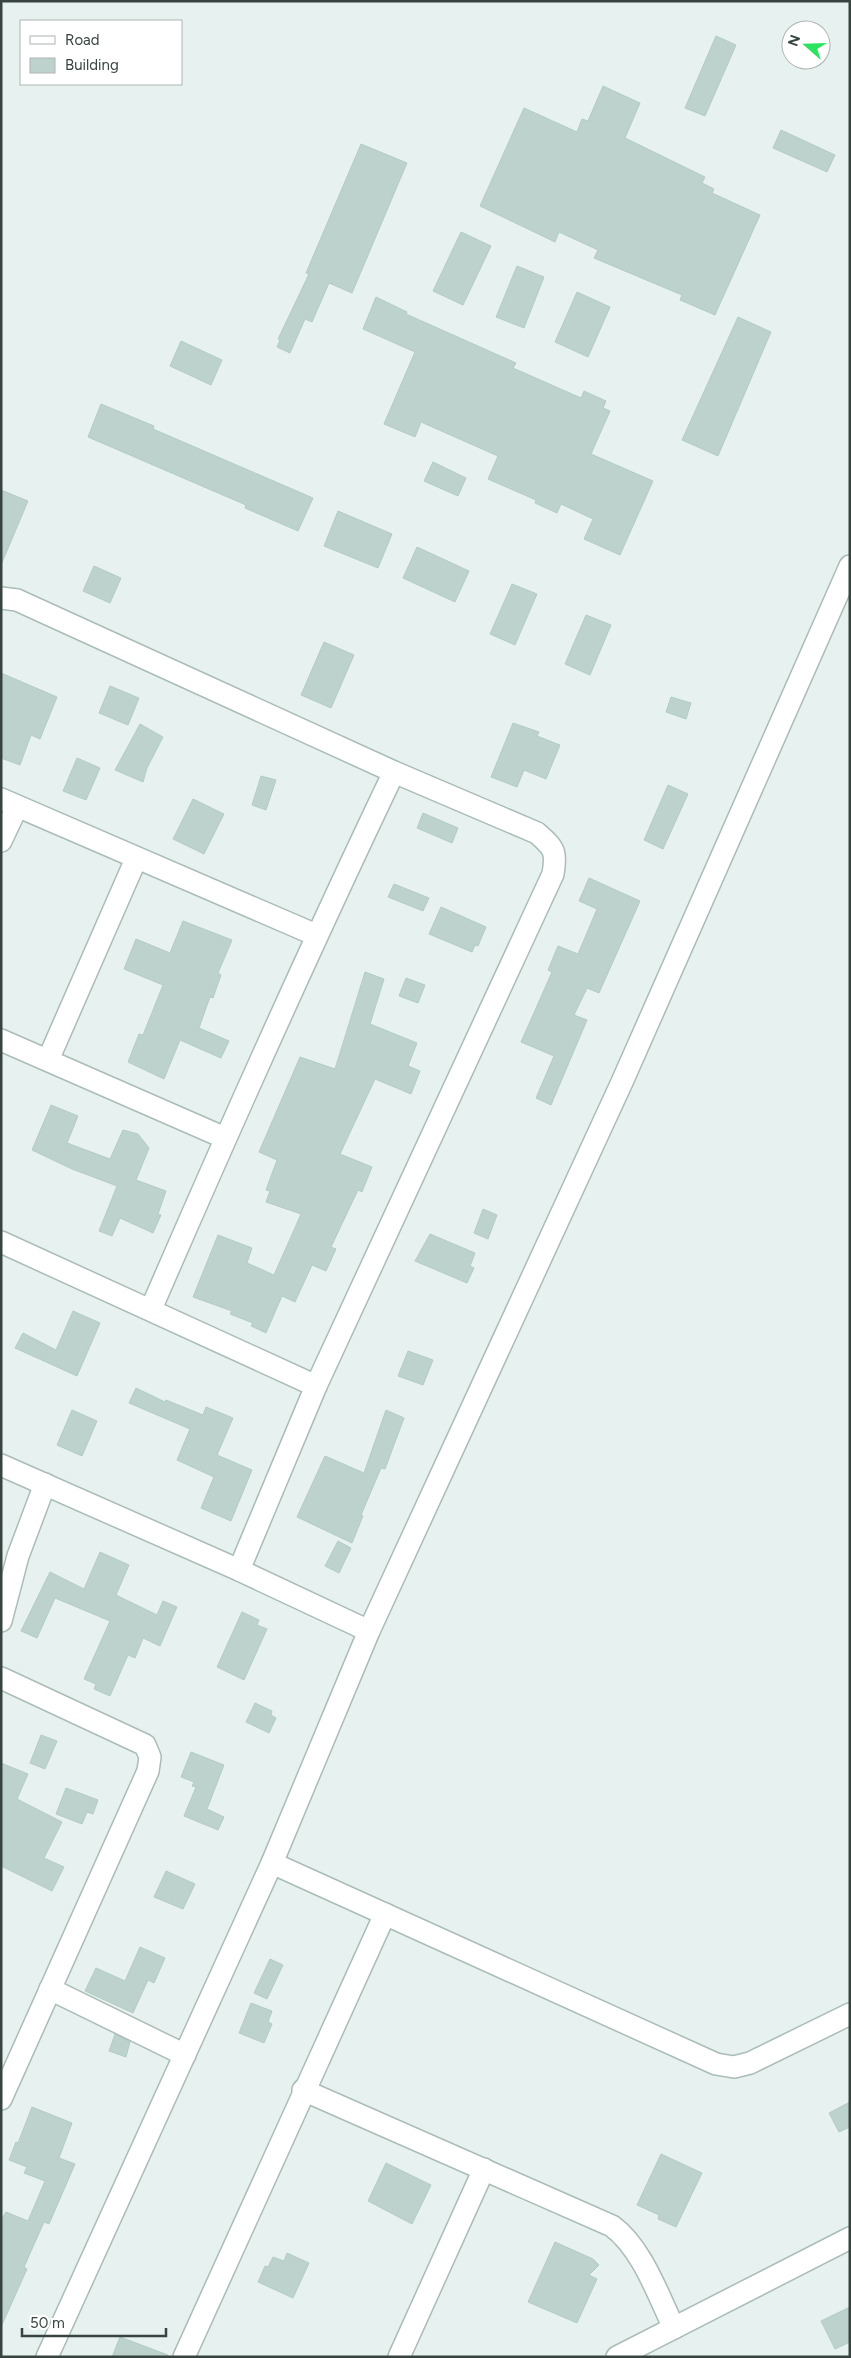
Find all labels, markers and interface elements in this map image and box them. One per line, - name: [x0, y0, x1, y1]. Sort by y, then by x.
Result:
- legend: [20, 20, 182, 85]
- north arrow: [781, 20, 831, 70]
- text: Road: [65, 31, 100, 49]
- text: N: [784, 33, 804, 49]
- text: Building: [65, 56, 119, 74]
- scale bar: [22, 2306, 166, 2338]
- text: 50 m: [30, 2314, 65, 2332]

